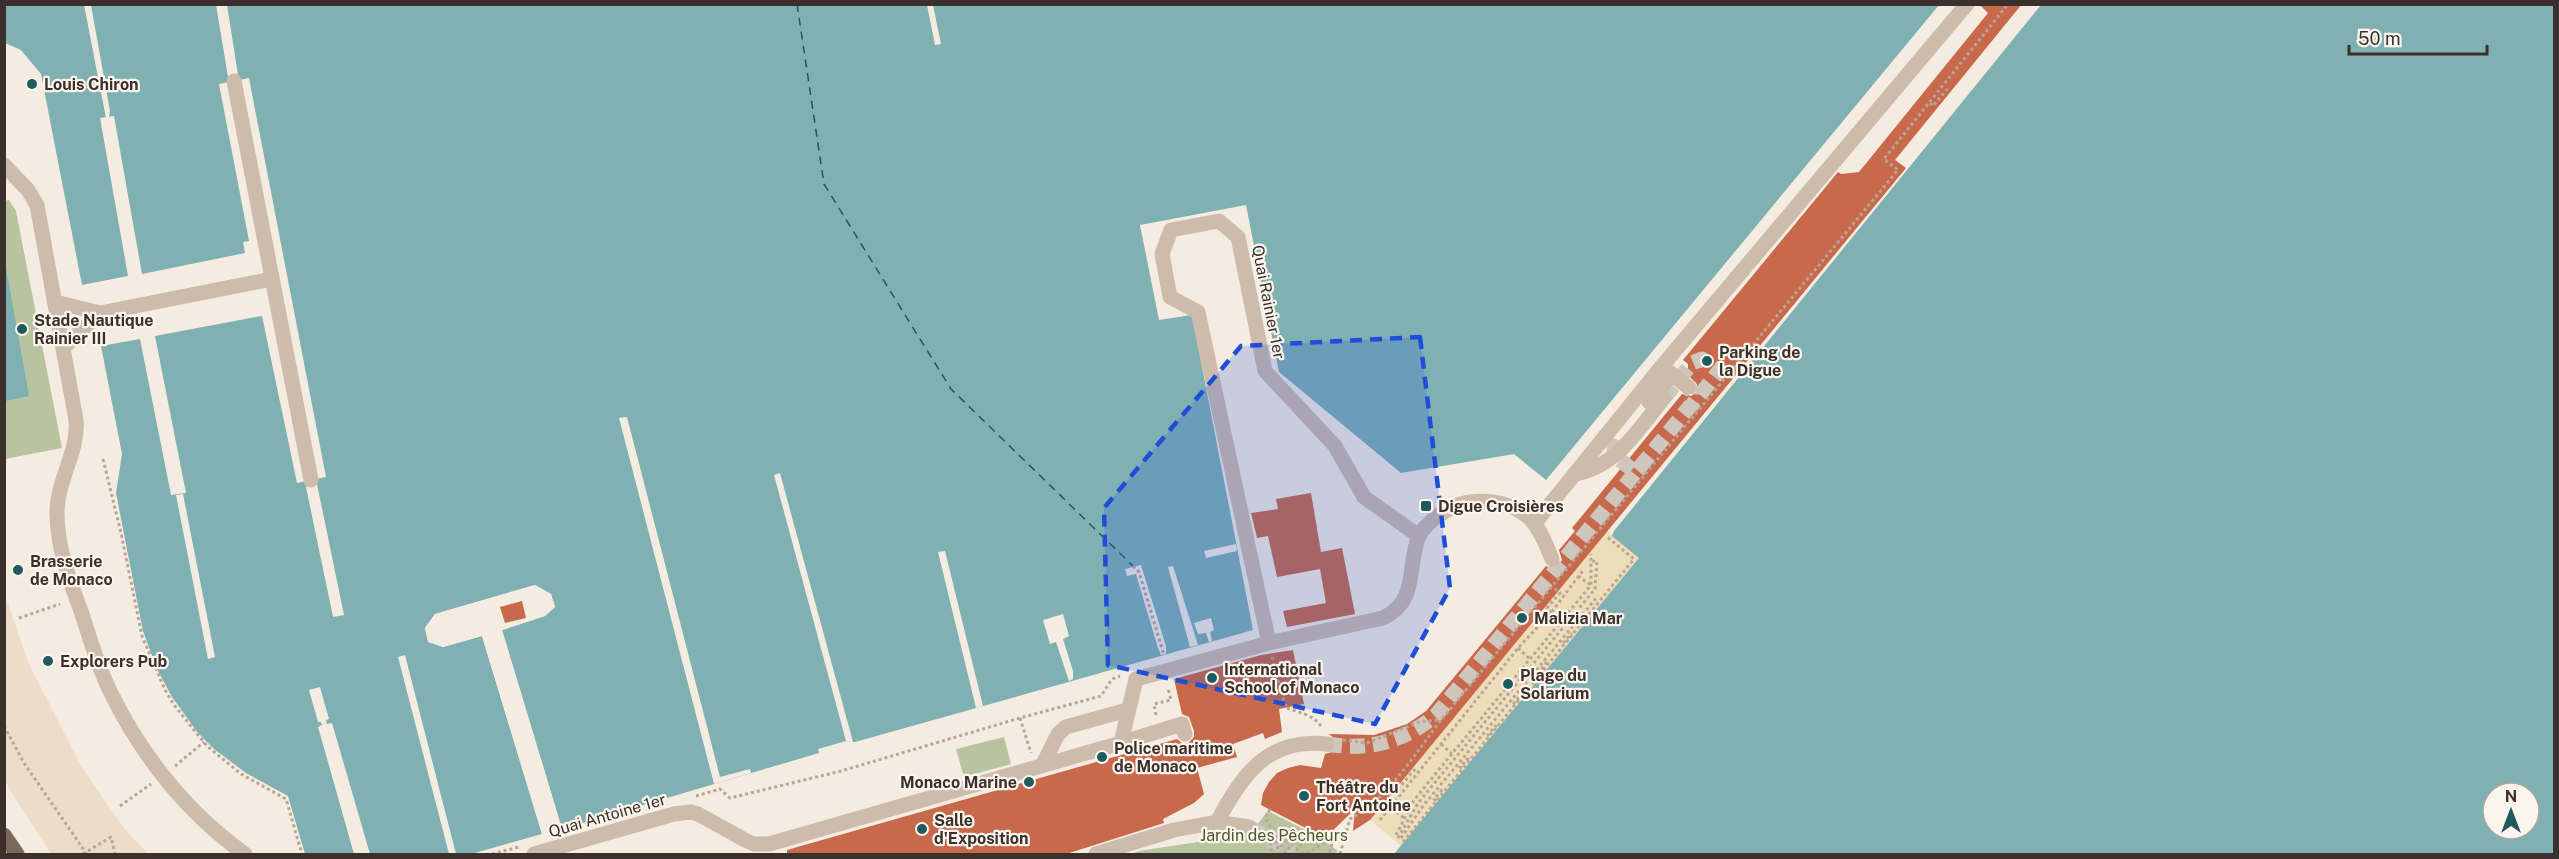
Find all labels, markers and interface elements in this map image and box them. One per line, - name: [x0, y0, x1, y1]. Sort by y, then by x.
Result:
- scale bar: [2349, 18, 2487, 56]
- text: 50 m: [2358, 28, 2401, 49]
- place label: Louis Chiron: [44, 75, 139, 94]
- marker: Louis Chiron: [25, 77, 39, 91]
- street label: Quai Rainier 1er: [1248, 243, 1289, 361]
- place label: Stade Nautique Rainier III: [34, 311, 154, 348]
- marker: Stade Nautique Rainier III: [15, 322, 29, 336]
- place label: Parking de la Digue: [1719, 343, 1800, 380]
- marker: Parking de la Digue: [1700, 354, 1714, 368]
- place label: Digue Croisières: [1438, 497, 1564, 516]
- marker: Digue Croisières: [1419, 499, 1433, 513]
- place label: Brasserie de Monaco: [30, 552, 113, 589]
- marker: Brasserie de Monaco: [11, 563, 25, 577]
- place label: Malizia Mar: [1534, 609, 1623, 628]
- marker: Malizia Mar: [1515, 611, 1529, 625]
- place label: Explorers Pub: [60, 652, 167, 671]
- marker: Explorers Pub: [41, 654, 55, 668]
- place label: International School of Monaco: [1224, 660, 1359, 697]
- place label: Plage du Solarium: [1520, 666, 1589, 703]
- marker: International School of Monaco: [1205, 671, 1219, 685]
- marker: Plage du Solarium: [1501, 677, 1515, 691]
- place label: Police maritime de Monaco: [1114, 739, 1233, 776]
- marker: Police maritime de Monaco: [1095, 750, 1109, 764]
- place label: Monaco Marine: [900, 773, 1017, 792]
- marker: Monaco Marine: [1022, 775, 1036, 789]
- place label: Théâtre du Fort Antoine: [1316, 778, 1411, 815]
- north arrow: [2481, 781, 2541, 841]
- text: N: [2505, 787, 2517, 806]
- marker: Théâtre du Fort Antoine: [1297, 789, 1311, 803]
- street label: Quai Antoine 1er: [546, 790, 668, 841]
- place label: Salle d'Exposition: [934, 811, 1029, 848]
- marker: Salle d'Exposition: [915, 822, 929, 836]
- park label: Jardin des Pêcheurs: [1200, 826, 1348, 845]

